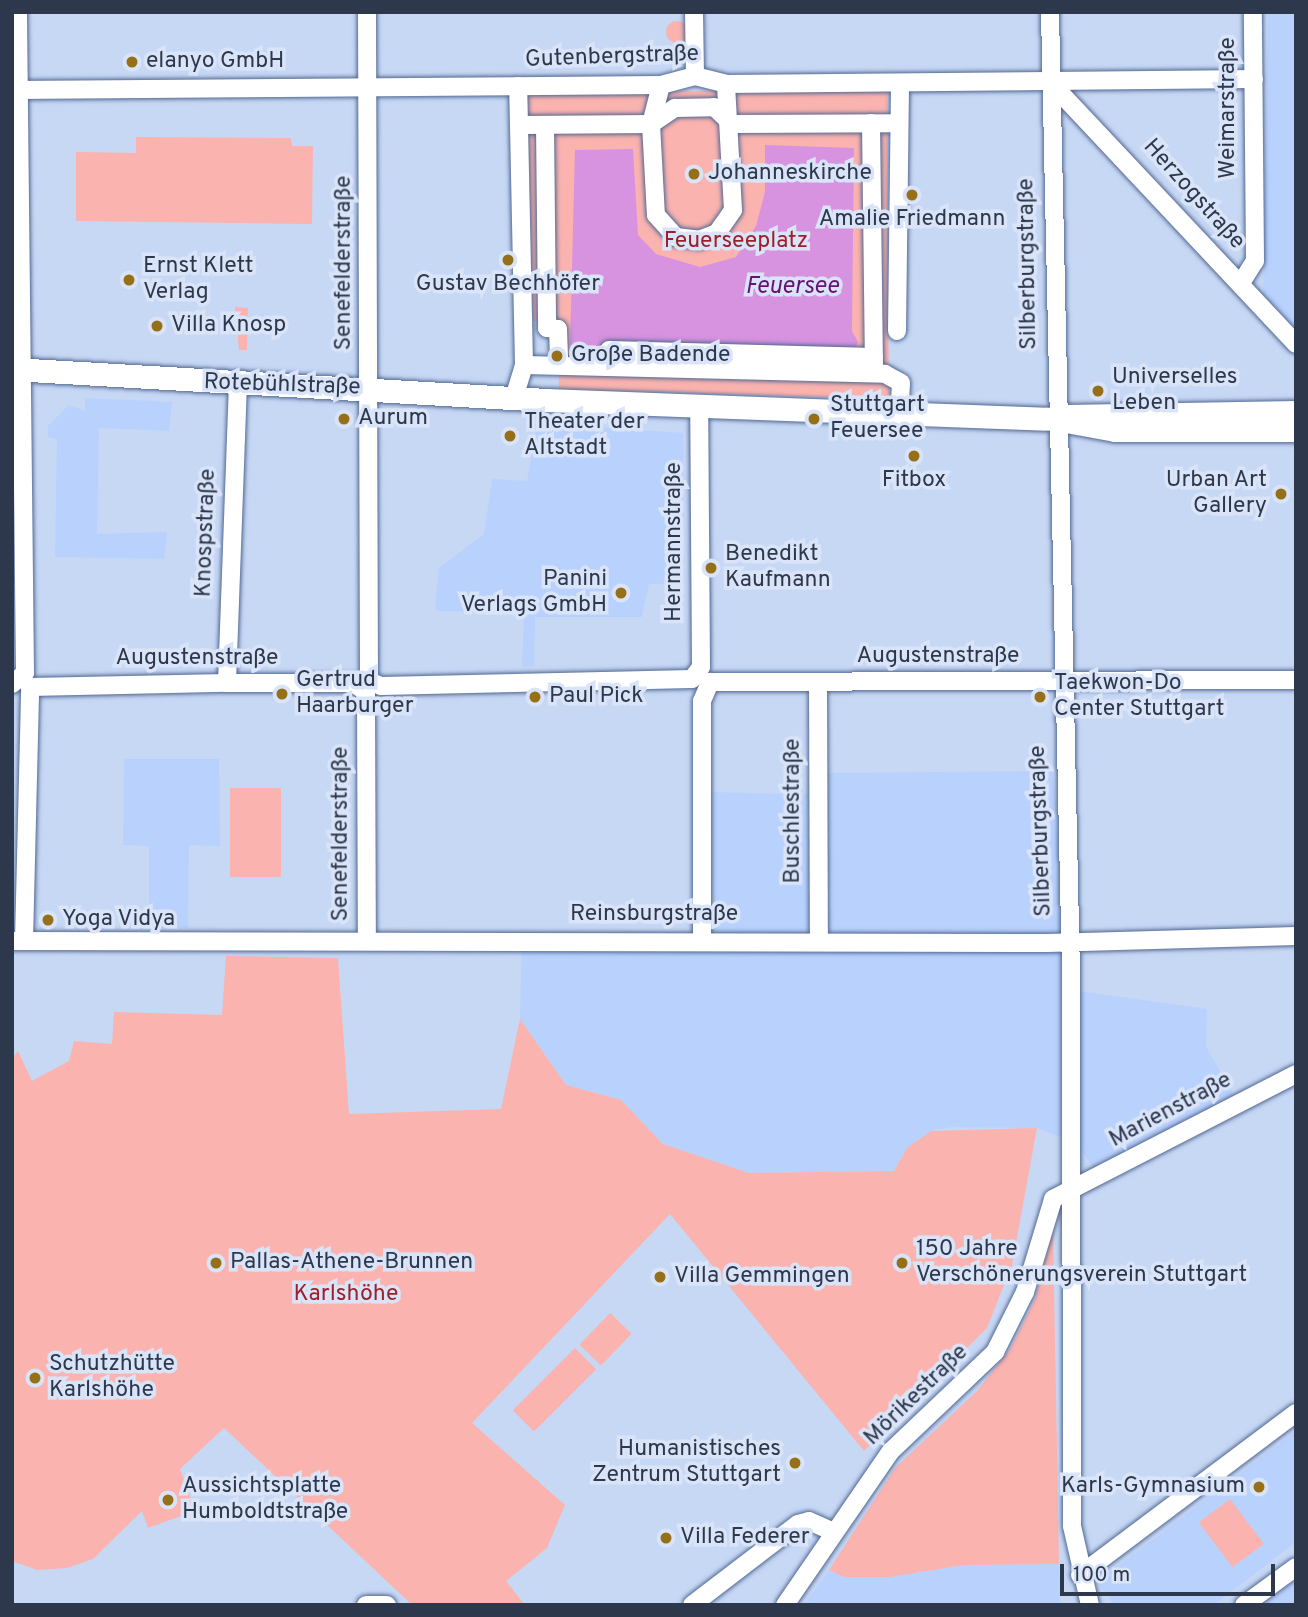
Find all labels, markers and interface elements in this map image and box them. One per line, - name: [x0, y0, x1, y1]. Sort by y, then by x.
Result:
- street label: Weimarstraße: [1215, 37, 1243, 179]
- street label: Gutenbergstraße: [525, 41, 699, 75]
- place label: elanyo GmbH: [146, 48, 284, 76]
- marker: elanyo GmbH: [124, 54, 140, 70]
- street label: Herzogstraße: [1136, 134, 1250, 256]
- place label: Johanneskirche: [708, 160, 872, 188]
- marker: Johanneskirche: [686, 166, 702, 182]
- street label: Senefelderstraße: [331, 176, 359, 350]
- street label: Silberburgstraße: [1014, 178, 1044, 350]
- marker: Amalie Friedmann: [904, 187, 920, 203]
- place label: Amalie Friedmann: [819, 206, 1005, 234]
- park label: Feuerseeplatz: [664, 228, 808, 256]
- marker: Gustav Bechhöfer: [500, 252, 516, 268]
- place label: Ernst Klett Verlag: [143, 253, 253, 307]
- place label: Gustav Bechhöfer: [416, 271, 600, 299]
- marker: Ernst Klett Verlag: [121, 272, 137, 288]
- water label: Feuersee: [745, 274, 839, 302]
- place label: Villa Knosp: [171, 312, 286, 340]
- marker: Villa Knosp: [149, 318, 165, 334]
- place label: Große Badende: [571, 342, 730, 370]
- marker: Große Badende: [549, 348, 565, 364]
- place label: Universelles Leben: [1112, 364, 1238, 418]
- street label: Rotebühlstraße: [203, 369, 361, 403]
- marker: Universelles Leben: [1090, 383, 1106, 399]
- place label: Stuttgart Feuersee: [830, 392, 925, 446]
- place label: Aurum: [358, 405, 428, 433]
- place label: Theater der Altstadt: [524, 409, 645, 463]
- marker: Stuttgart Feuersee: [804, 409, 824, 429]
- marker: Aurum: [336, 411, 352, 427]
- marker: Theater der Altstadt: [502, 428, 518, 444]
- marker: Fitbox: [906, 448, 922, 464]
- street label: Hermannstraße: [661, 462, 689, 622]
- place label: Fitbox: [882, 467, 946, 495]
- place label: Urban Art Gallery: [1165, 467, 1267, 521]
- street label: Knospstraße: [191, 468, 223, 598]
- marker: Urban Art Gallery: [1273, 486, 1289, 502]
- place label: Benedikt Kaufmann: [725, 541, 831, 595]
- marker: Benedikt Kaufmann: [703, 560, 719, 576]
- place label: Panini Verlags GmbH: [461, 566, 607, 620]
- marker: Panini Verlags GmbH: [613, 585, 629, 601]
- street label: Augustenstraße: [857, 643, 1019, 671]
- street label: Augustenstraße: [116, 645, 278, 673]
- place label: Gertrud Haarburger: [296, 667, 414, 721]
- place label: Taekwon-Do Center Stuttgart: [1054, 670, 1225, 724]
- place label: Paul Pick: [549, 683, 644, 711]
- marker: Gertrud Haarburger: [274, 686, 290, 702]
- marker: Paul Pick: [527, 689, 543, 705]
- marker: Taekwon-Do Center Stuttgart: [1032, 689, 1048, 705]
- street label: Buschlestraße: [780, 738, 808, 884]
- street label: Silberburgstraße: [1025, 745, 1059, 917]
- street label: Senefelderstraße: [328, 747, 356, 921]
- street label: Reinsburgstraße: [570, 901, 738, 929]
- place label: Yoga Vidya: [62, 906, 176, 934]
- marker: Yoga Vidya: [40, 912, 56, 928]
- street label: Marienstraße: [1105, 1067, 1237, 1155]
- place label: 150 Jahre Verschönerungsverein Stuttgart: [916, 1236, 1247, 1290]
- place label: Pallas-Athene-Brunnen: [230, 1249, 473, 1277]
- marker: Pallas-Athene-Brunnen: [208, 1255, 224, 1271]
- marker: 150 Jahre Verschönerungsverein Stuttgart: [894, 1255, 910, 1271]
- place label: Villa Gemmingen: [674, 1263, 850, 1291]
- marker: Villa Gemmingen: [652, 1269, 668, 1285]
- park label: Karlshöhe: [294, 1281, 398, 1309]
- street label: Mörikestraße: [859, 1340, 975, 1452]
- place label: Schutzhütte Karlshöhe: [49, 1351, 175, 1405]
- marker: Schutzhütte Karlshöhe: [27, 1370, 43, 1386]
- place label: Humanistisches Zentrum Stuttgart: [592, 1436, 781, 1490]
- marker: Humanistisches Zentrum Stuttgart: [787, 1455, 803, 1471]
- place label: Aussichtsplatte Humboldtstraße: [182, 1473, 348, 1527]
- place label: Karls-Gymnasium: [1061, 1473, 1245, 1501]
- marker: Karls-Gymnasium: [1251, 1479, 1267, 1495]
- marker: Aussichtsplatte Humboldtstraße: [160, 1492, 176, 1508]
- place label: Villa Federer: [680, 1524, 810, 1552]
- marker: Villa Federer: [658, 1530, 674, 1546]
- scale bar: [1063, 1550, 1278, 1594]
- text: 100 m: [1073, 1562, 1130, 1589]

